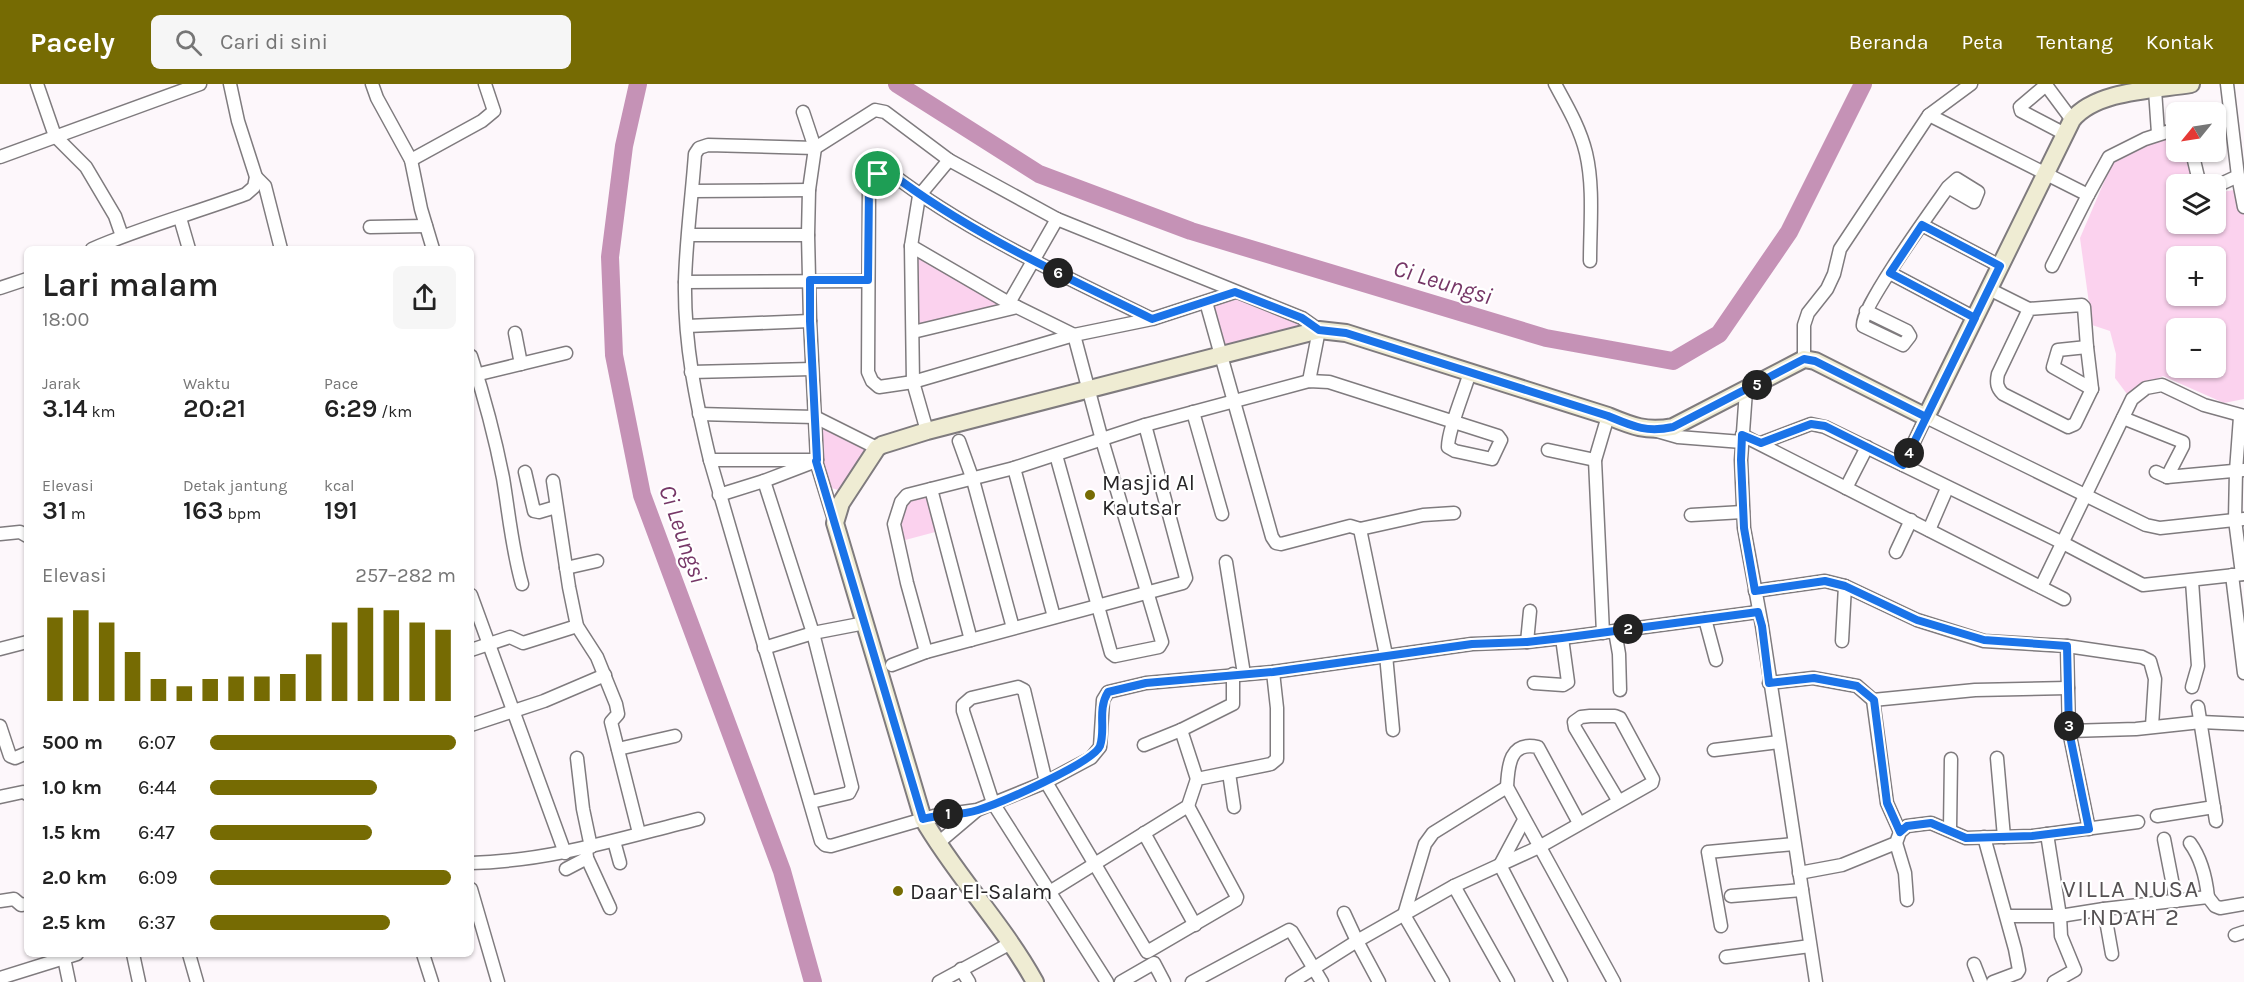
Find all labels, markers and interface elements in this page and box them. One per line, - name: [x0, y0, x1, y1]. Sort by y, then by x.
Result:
- search box: [151, 15, 571, 69]
- text: Pacely: [30, 26, 115, 59]
- icon: search: [172, 26, 205, 59]
- text: Cari di sini: [220, 29, 328, 55]
- text: Beranda: [1849, 30, 1929, 54]
- text: Peta: [1962, 30, 2003, 54]
- text: Tentang: [2036, 30, 2113, 54]
- text: Kontak: [2146, 30, 2214, 54]
- north arrow: [2166, 102, 2226, 162]
- map controls: [2166, 102, 2226, 378]
- pin: [852, 148, 903, 199]
- icon: arrive: [861, 157, 894, 190]
- button: layers: [2166, 174, 2226, 234]
- button: +: [2166, 246, 2226, 306]
- water label: Ci Leungsi: [1390, 254, 1496, 310]
- pin: 6: [1043, 258, 1073, 288]
- text: 6: [1053, 263, 1063, 282]
- text: Lari malam: [42, 266, 219, 304]
- button: share: [393, 266, 456, 329]
- text: 18:00: [42, 308, 89, 331]
- button: −: [2166, 318, 2226, 378]
- pin: 5: [1742, 370, 1772, 400]
- text: Jarak: [42, 374, 81, 393]
- text: Waktu: [183, 374, 230, 393]
- text: Pace: [324, 374, 358, 393]
- text: 5: [1752, 375, 1762, 394]
- text: 3.14: [42, 393, 88, 424]
- text: 20:21: [183, 393, 246, 424]
- text: 6:29: [324, 393, 377, 424]
- text: km: [88, 402, 115, 421]
- text: /km: [377, 402, 412, 421]
- pin: 4: [1894, 438, 1924, 468]
- text: 4: [1904, 443, 1914, 462]
- place label: Masjid Al Kautsar: [1102, 470, 1195, 521]
- text: Elevasi: [42, 476, 94, 495]
- text: Detak jantung: [183, 476, 287, 495]
- text: kcal: [324, 476, 355, 495]
- water label: Ci Leungsi: [653, 481, 713, 587]
- marker: Masjid Al Kautsar: [1083, 488, 1097, 502]
- text: 31: [42, 495, 67, 526]
- text: 163: [183, 495, 224, 526]
- text: 191: [324, 495, 358, 526]
- text: m: [67, 504, 86, 523]
- text: bpm: [224, 504, 261, 523]
- text: Elevasi: [42, 564, 107, 587]
- text: 257–282 m: [355, 564, 456, 587]
- pin: 2: [1613, 614, 1643, 644]
- text: 2: [1623, 619, 1633, 638]
- pin: 3: [2054, 711, 2084, 741]
- text: 3: [2064, 716, 2074, 735]
- text: 500 m: [42, 731, 103, 754]
- text: 6:07: [138, 731, 175, 754]
- text: 1.0 km: [42, 776, 102, 799]
- text: 6:44: [138, 776, 176, 799]
- pin: 1: [933, 799, 963, 829]
- text: 1: [945, 804, 951, 823]
- text: 1.5 km: [42, 821, 101, 844]
- text: 6:47: [138, 821, 175, 844]
- text: 2.0 km: [42, 866, 107, 889]
- text: 6:09: [138, 866, 178, 889]
- district label: VILLA NUSA INDAH 2: [2062, 875, 2200, 931]
- place label: Daar El-Salam: [910, 879, 1052, 905]
- marker: Daar El-Salam: [891, 884, 905, 898]
- text: 2.5 km: [42, 911, 106, 934]
- text: 6:37: [138, 911, 175, 934]

